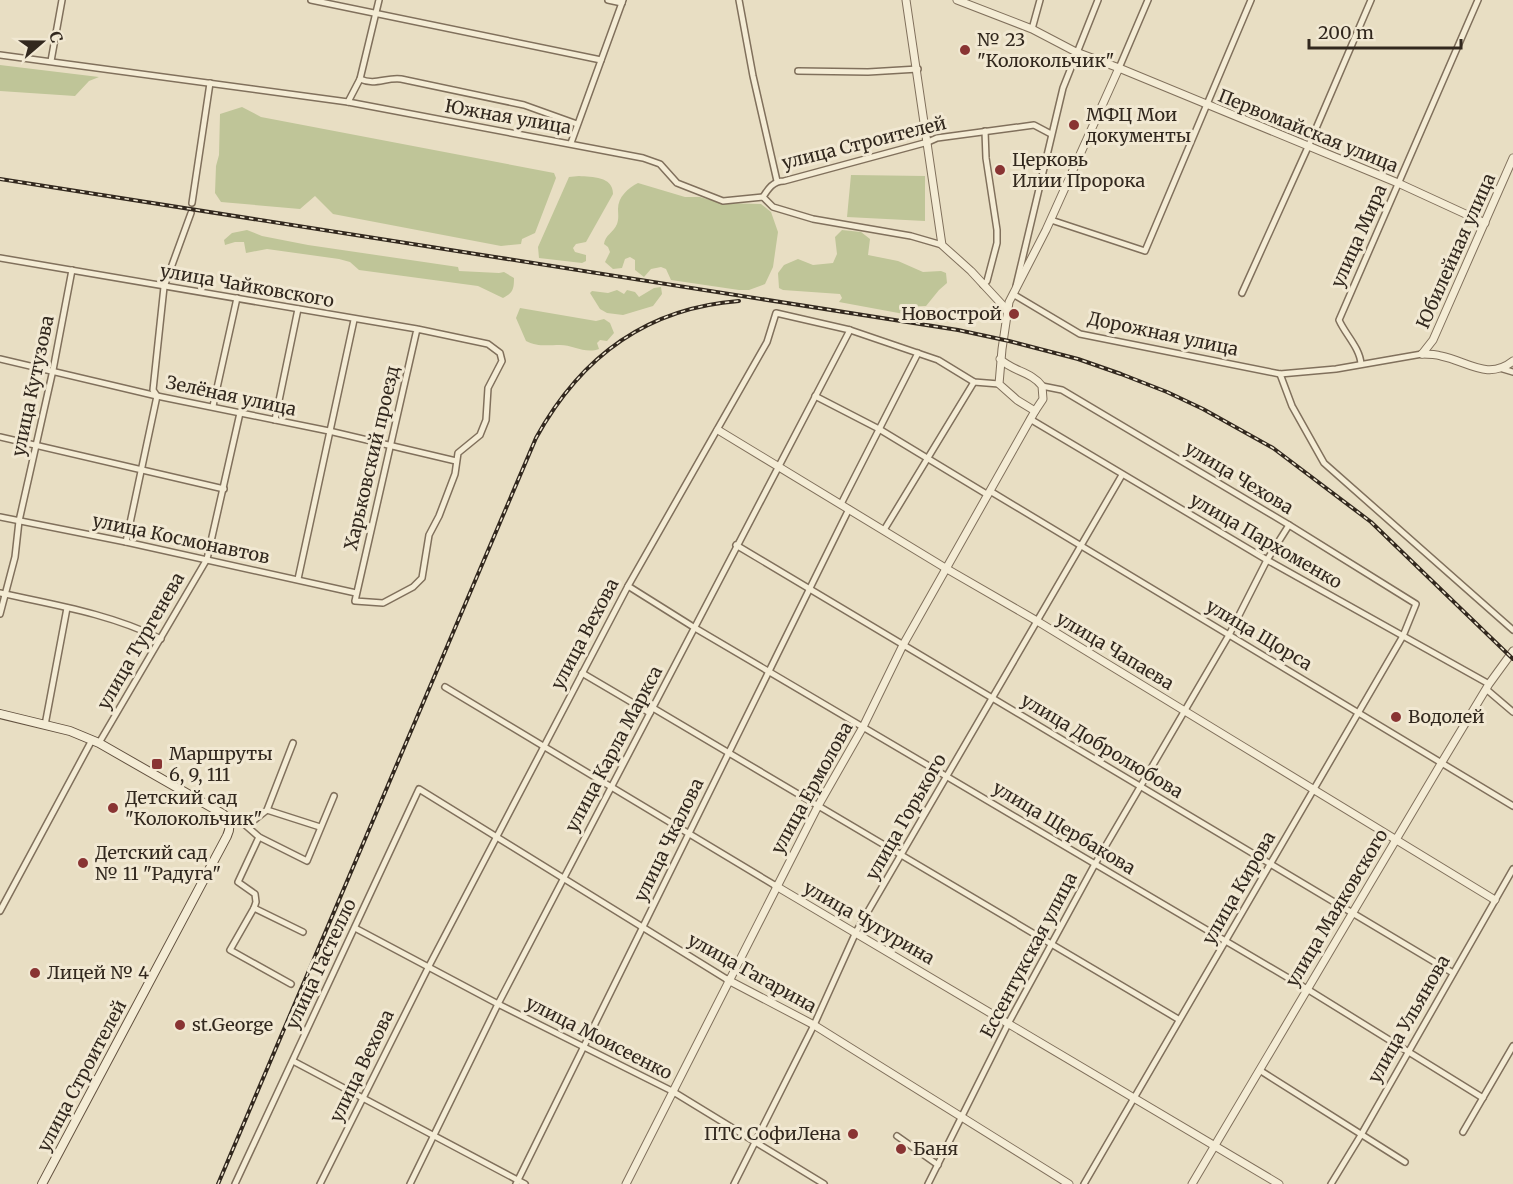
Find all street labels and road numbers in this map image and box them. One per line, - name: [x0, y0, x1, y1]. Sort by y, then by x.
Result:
- street label: Первомайская улица: [1215, 84, 1402, 177]
- street label: Южная улица: [443, 94, 573, 139]
- street label: улица Строителей: [779, 111, 948, 174]
- street label: Юбилейная улица: [1411, 169, 1500, 332]
- street label: улица Мира: [1326, 180, 1392, 291]
- street label: улица Чайковского: [158, 259, 336, 312]
- street label: Дорожная улица: [1086, 306, 1241, 361]
- street label: улица Кутузова: [6, 313, 59, 459]
- street label: Харьковский проезд: [339, 363, 404, 552]
- street label: Зелёная улица: [164, 370, 299, 421]
- street label: улица Чехова: [1181, 436, 1298, 519]
- street label: улица Пархоменко: [1186, 488, 1346, 594]
- street label: улица Космонавтов: [90, 509, 272, 569]
- street label: улица Тургенева: [92, 568, 189, 713]
- street label: улица Вехова: [546, 574, 624, 693]
- street label: улица Щорса: [1202, 594, 1317, 675]
- street label: улица Чапаева: [1052, 606, 1179, 695]
- street label: улица Карла Маркса: [560, 661, 667, 836]
- street label: улица Добролюбова: [1017, 688, 1188, 803]
- street label: улица Ермолова: [766, 717, 858, 858]
- street label: улица Горького: [860, 749, 951, 884]
- street label: улица Чкалова: [629, 774, 709, 905]
- street label: улица Щербакова: [989, 776, 1140, 879]
- street label: улица Маяковского: [1280, 825, 1393, 991]
- street label: улица Кирова: [1197, 827, 1280, 948]
- street label: Ессентукская улица: [975, 868, 1082, 1041]
- street label: улица Чугурина: [800, 876, 939, 970]
- street label: улица Гастелло: [280, 895, 361, 1033]
- street label: улица Гагарина: [684, 928, 821, 1018]
- street label: улица Ульянова: [1363, 950, 1455, 1087]
- street label: улица Моисеенко: [522, 991, 676, 1084]
- street label: улица Строителей: [32, 996, 131, 1156]
- street label: улица Вехова: [324, 1005, 399, 1126]

